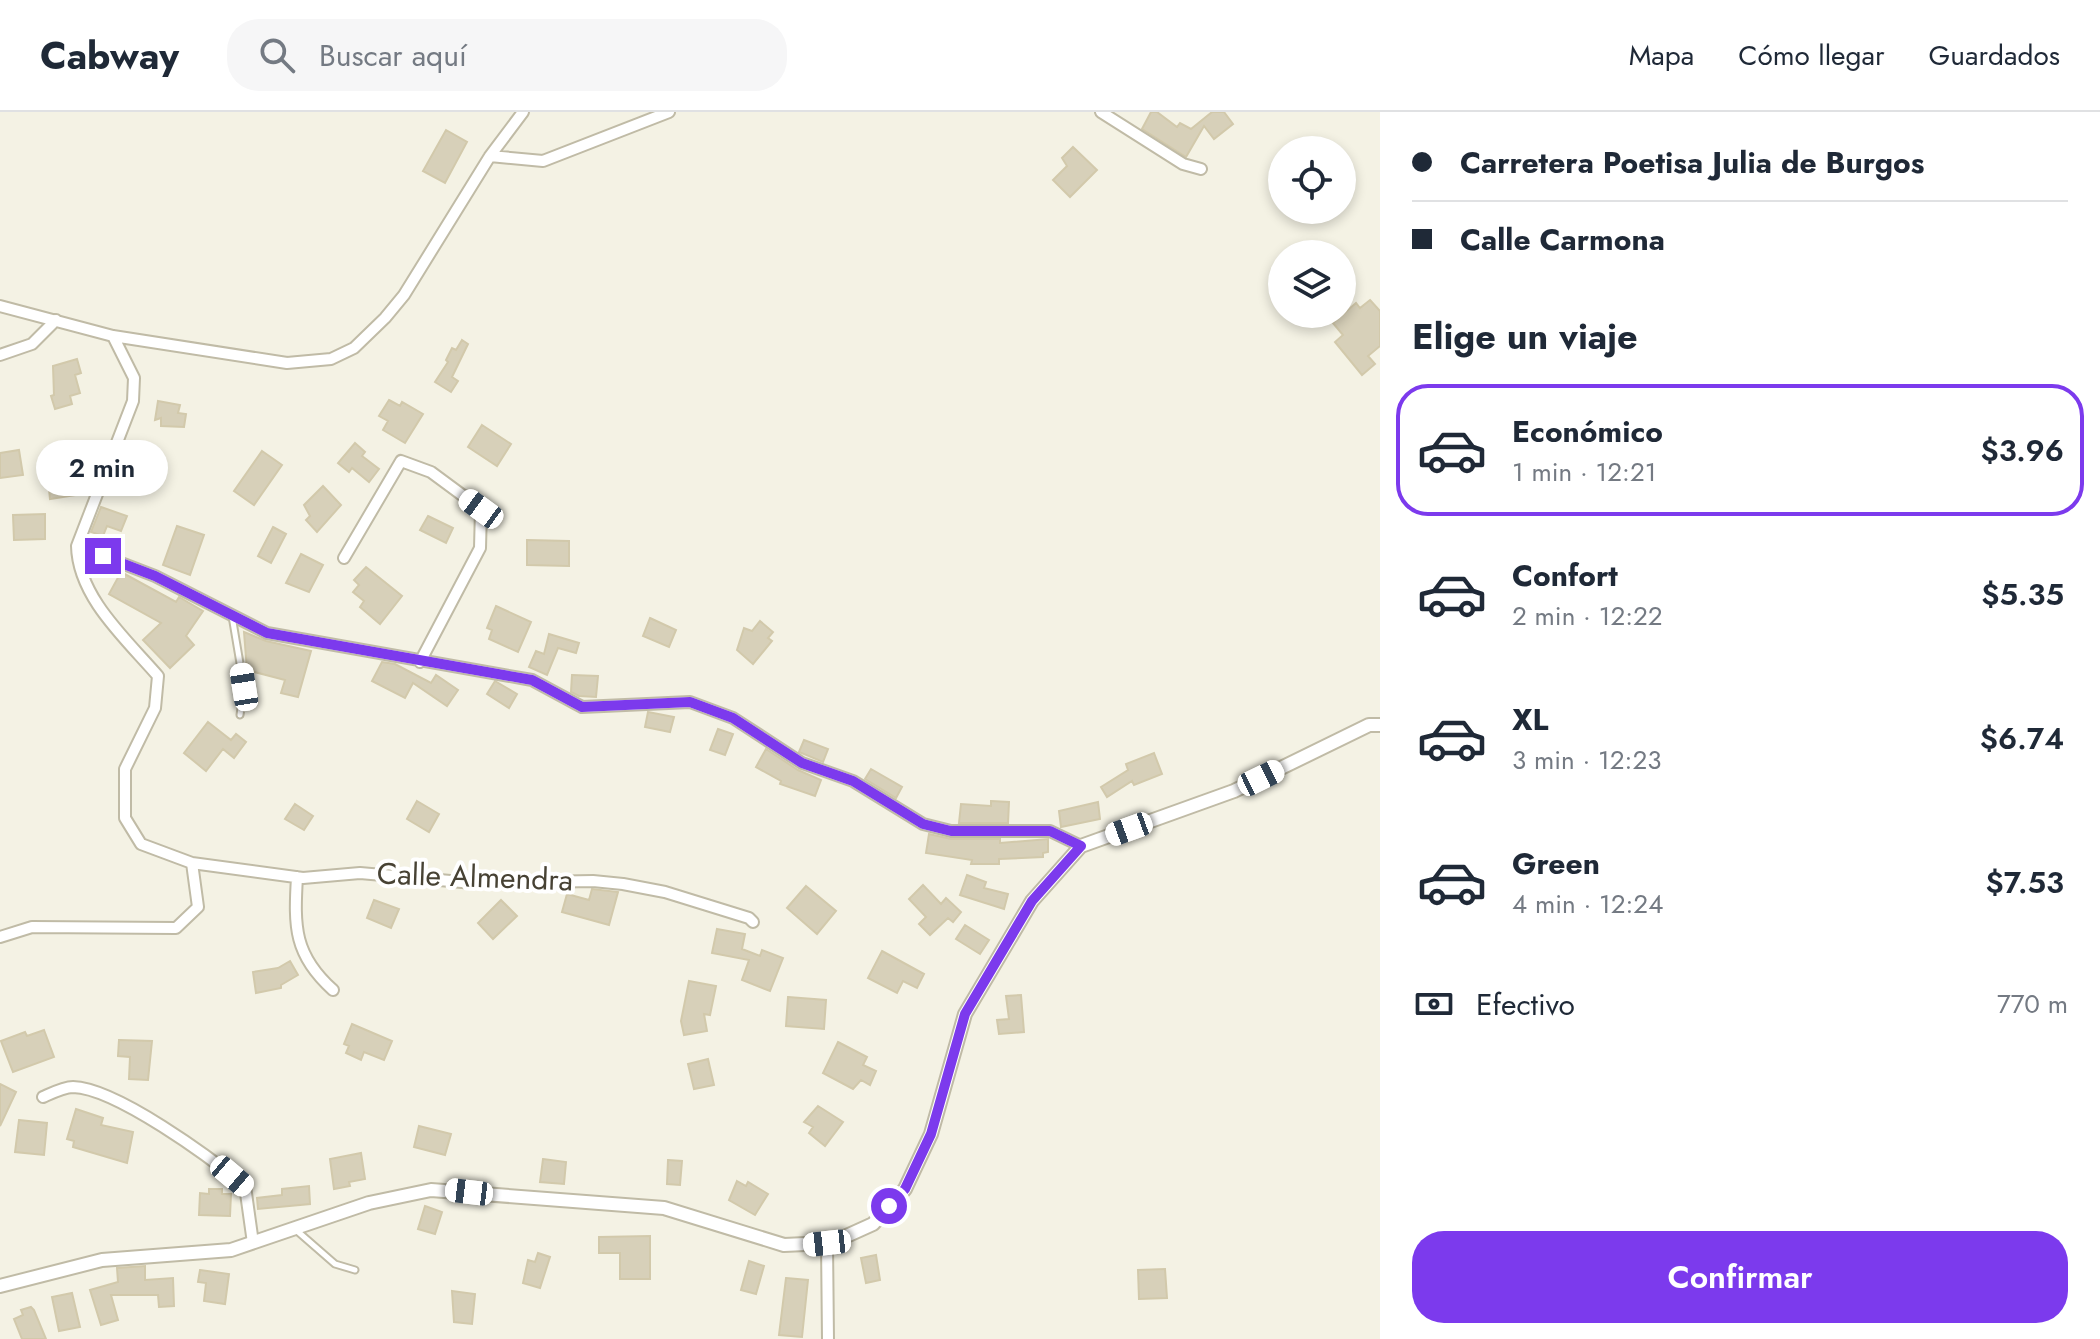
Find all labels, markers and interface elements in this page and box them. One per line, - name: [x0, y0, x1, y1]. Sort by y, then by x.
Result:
- search box: [227, 19, 787, 91]
- text: Cabway: [40, 28, 179, 83]
- icon: search: [255, 33, 299, 77]
- text: Buscar aquí: [319, 34, 467, 77]
- text: Mapa: [1629, 35, 1694, 76]
- text: Cómo llegar: [1738, 35, 1885, 76]
- text: Guardados: [1929, 35, 2060, 76]
- map controls: [1268, 136, 1356, 328]
- button: locate: [1268, 136, 1356, 224]
- text: Carretera Poetisa Julia de Burgos: [1460, 141, 1924, 184]
- text: Calle Carmona: [1460, 218, 1665, 261]
- button: layers: [1268, 240, 1356, 328]
- text: Elige un viaje: [1412, 310, 1638, 362]
- text: Económico: [1512, 410, 1663, 453]
- icon: car: [1416, 414, 1488, 486]
- text: $3.96: [1980, 429, 2064, 472]
- callout: 2 min: [37, 440, 169, 496]
- text: 2 min: [69, 449, 135, 487]
- text: 1 min · 12:21: [1512, 453, 1656, 491]
- car: [455, 485, 507, 533]
- route end: [85, 538, 121, 574]
- text: Confort: [1512, 554, 1618, 597]
- icon: car: [1416, 558, 1488, 630]
- text: $5.35: [1981, 573, 2064, 616]
- text: 2 min · 12:22: [1512, 597, 1663, 635]
- car: [228, 661, 260, 713]
- text: XL: [1512, 698, 1548, 741]
- icon: car: [1416, 702, 1488, 774]
- text: $6.74: [1980, 717, 2064, 760]
- text: 3 min · 12:23: [1512, 741, 1661, 779]
- car: [1234, 757, 1288, 799]
- car: [1102, 810, 1156, 848]
- text: Green: [1512, 842, 1600, 885]
- icon: car: [1416, 846, 1488, 918]
- street label: Calle Almendra: [376, 852, 574, 901]
- text: $7.53: [1985, 861, 2064, 904]
- text: 4 min · 12:24: [1512, 885, 1663, 923]
- icon: cash: [1412, 982, 1456, 1026]
- text: Efectivo: [1476, 983, 1575, 1026]
- text: 770 m: [1997, 985, 2068, 1023]
- car: [206, 1151, 258, 1201]
- car: [444, 1177, 494, 1207]
- route start: [871, 1188, 907, 1224]
- car: [802, 1229, 852, 1257]
- button: Confirmar: [1412, 1231, 2068, 1323]

